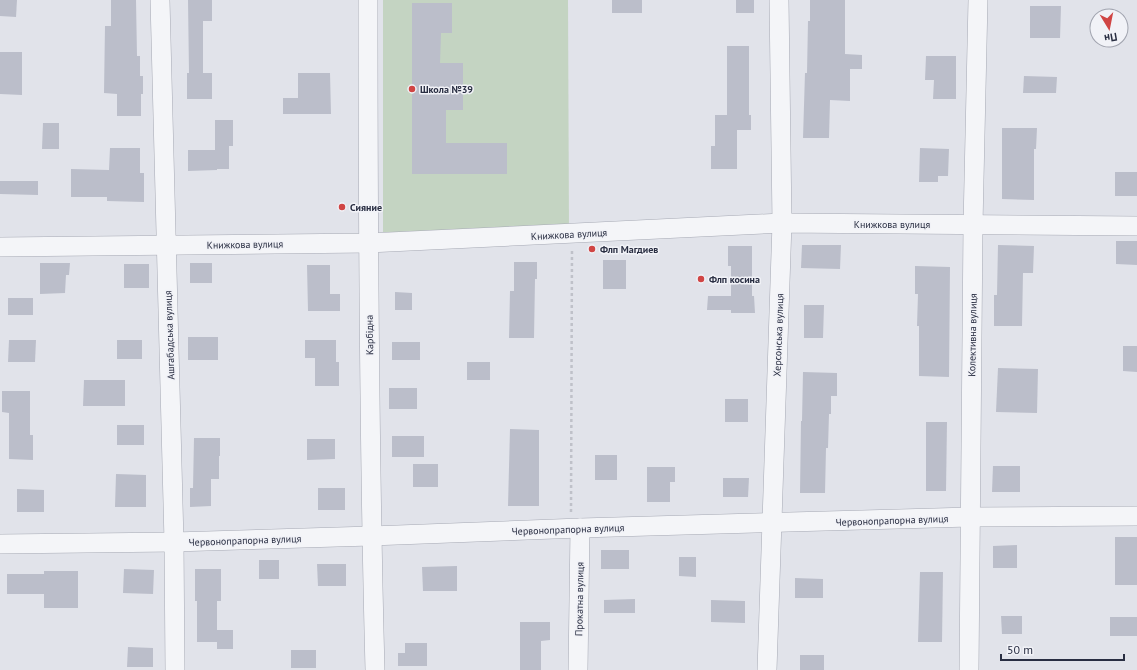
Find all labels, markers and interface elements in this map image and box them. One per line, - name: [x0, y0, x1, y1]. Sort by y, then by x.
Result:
- north arrow: [1089, 8, 1129, 48]
- text: Пн: [1103, 30, 1118, 46]
- place label: Школа №39: [420, 83, 473, 96]
- marker: Школа №39: [407, 84, 417, 94]
- place label: Сияние: [350, 201, 382, 214]
- marker: Сияние: [337, 202, 347, 212]
- street label: Книжкова вулиця: [854, 218, 930, 231]
- street label: Книжкова вулиця: [531, 226, 608, 243]
- street label: Книжкова вулиця: [207, 237, 284, 252]
- place label: Флп Магдиев: [600, 243, 658, 256]
- marker: Флп Магдиев: [587, 244, 597, 254]
- place label: Флп косина: [709, 273, 760, 286]
- marker: Флп косина: [696, 274, 706, 284]
- street label: Ашгабадська вулиця: [161, 290, 178, 380]
- street label: Херсонська вулиця: [771, 293, 786, 377]
- street label: Колективна вулиця: [965, 293, 980, 377]
- street label: Карбідна: [363, 315, 376, 355]
- street label: Червонопрапорна вулиця: [835, 512, 949, 529]
- street label: Червонопрапорна вулиця: [511, 521, 625, 538]
- street label: Червонопрапорна вулиця: [188, 532, 302, 549]
- street label: Прокатна вулиця: [572, 561, 587, 636]
- scale bar: [1001, 636, 1124, 662]
- text: 50 m: [1007, 642, 1033, 657]

